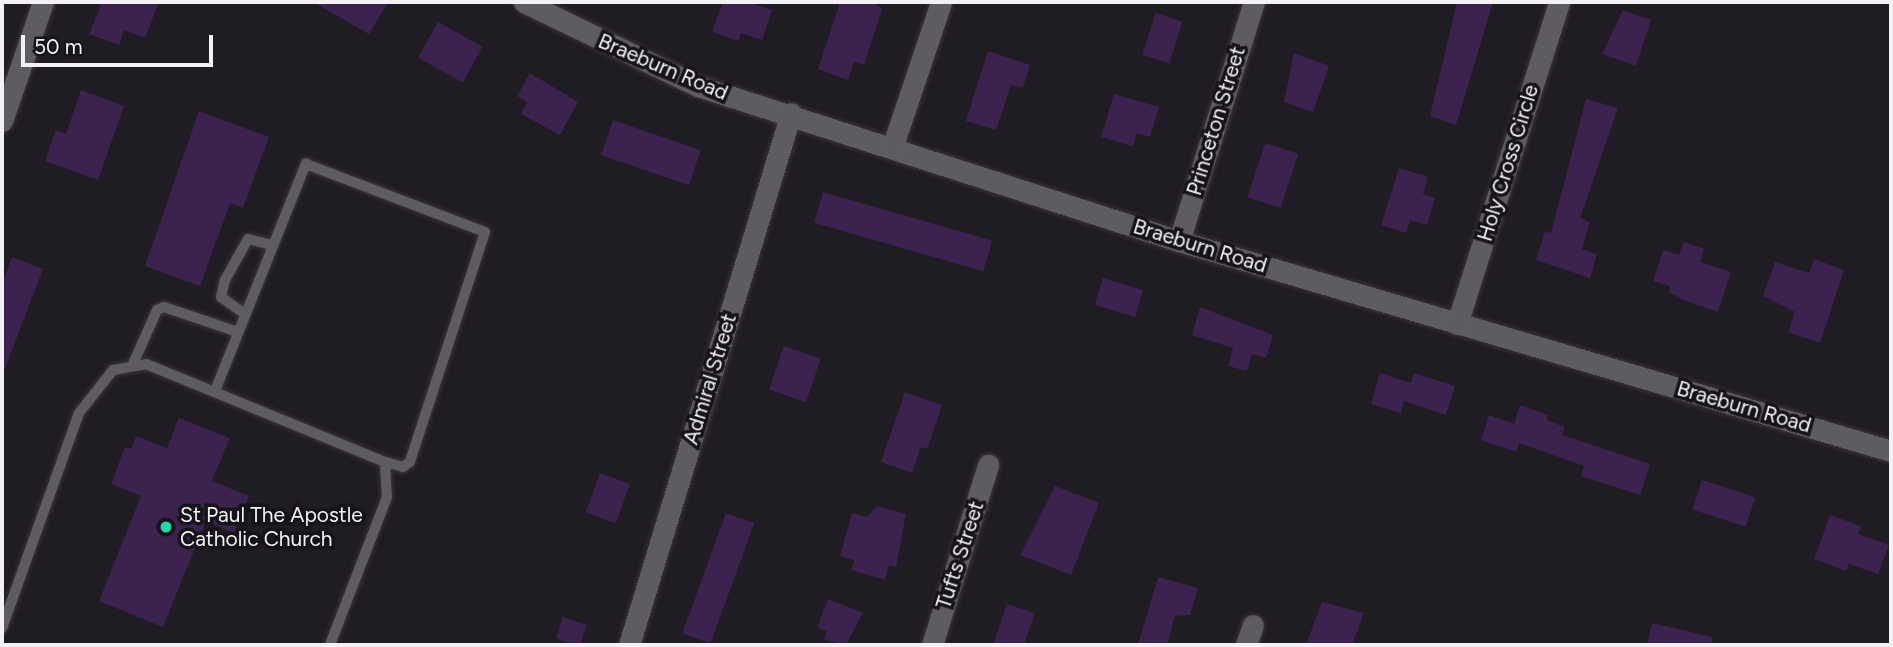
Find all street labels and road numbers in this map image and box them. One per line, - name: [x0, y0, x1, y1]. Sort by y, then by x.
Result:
- street label: Braeburn Road: [594, 28, 732, 106]
- street label: Princeton Street: [1181, 44, 1251, 198]
- street label: Holy Cross Circle: [1472, 82, 1544, 244]
- street label: Braeburn Road: [1130, 214, 1270, 278]
- street label: Admiral Street: [678, 311, 742, 447]
- street label: Braeburn Road: [1674, 376, 1814, 438]
- street label: Tufts Street: [931, 498, 989, 612]

